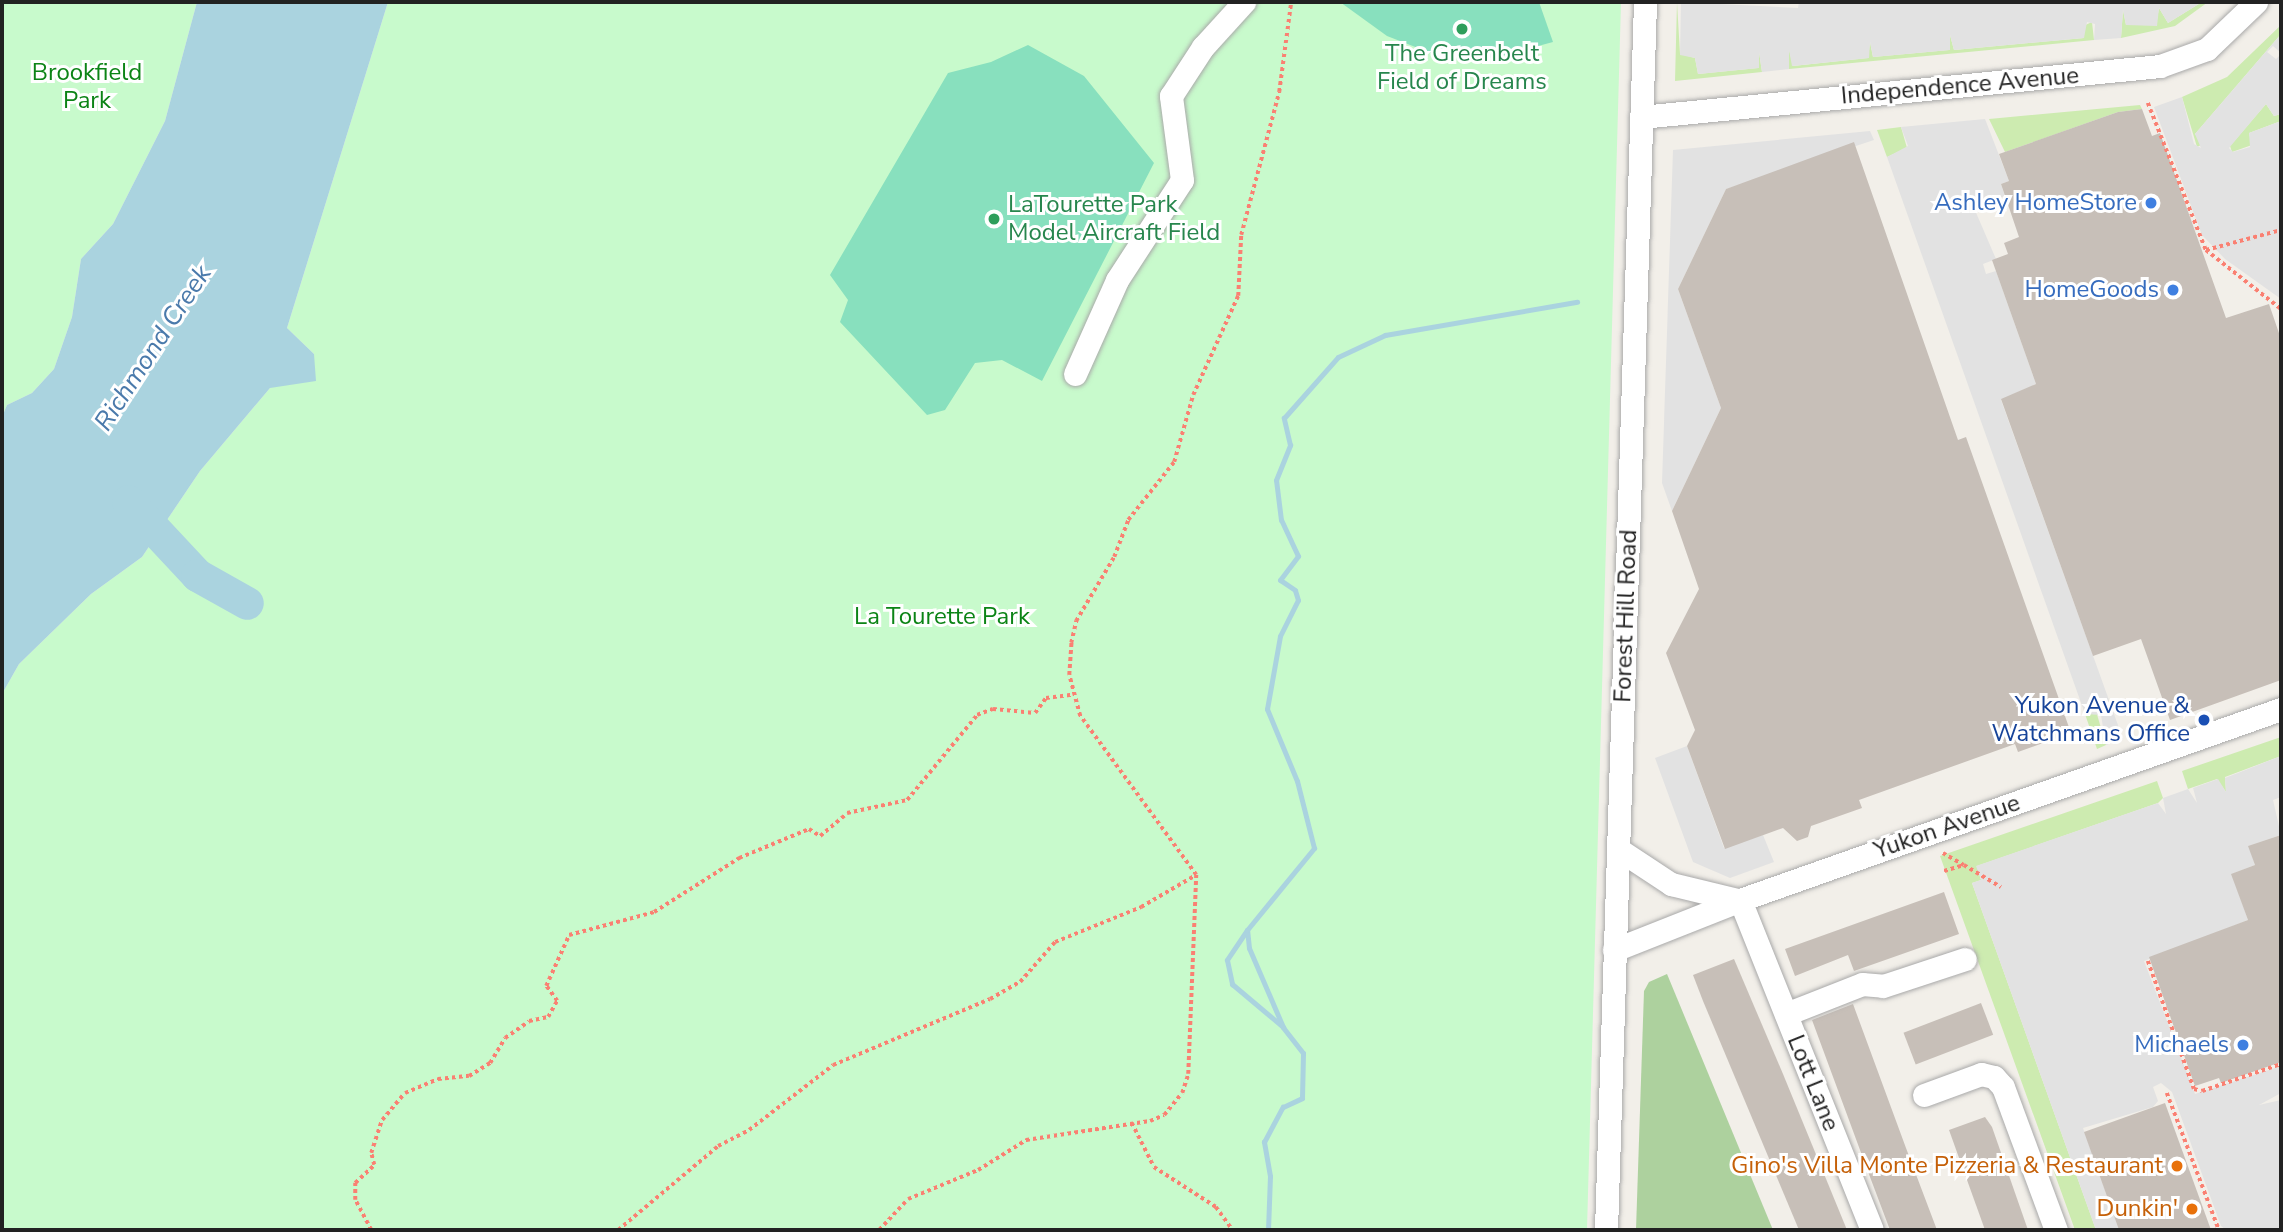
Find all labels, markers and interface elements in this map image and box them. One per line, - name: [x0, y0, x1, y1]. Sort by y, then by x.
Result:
- marker: The Greenbelt Field of Dreams: [1454, 21, 1470, 37]
- place label: The Greenbelt Field of Dreams: [1377, 40, 1547, 96]
- park label: Brookfield Park: [32, 59, 142, 115]
- street label: Independence Avenue: [1840, 61, 2080, 111]
- place label: Ashley HomeStore: [1934, 189, 2137, 217]
- place label: LaTourette Park Model Aircraft Field: [1008, 191, 1220, 247]
- marker: Ashley HomeStore: [2143, 195, 2159, 211]
- marker: LaTourette Park Model Aircraft Field: [986, 211, 1002, 227]
- water label: Richmond Creek: [88, 259, 218, 437]
- place label: HomeGoods: [2024, 276, 2159, 304]
- marker: HomeGoods: [2165, 282, 2181, 298]
- street label: Forest Hill Road: [1609, 529, 1643, 703]
- park label: La Tourette Park: [854, 603, 1030, 631]
- place label: Yukon Avenue & Watchmans Office: [1992, 692, 2190, 748]
- marker: Yukon Avenue & Watchmans Office: [2196, 712, 2212, 728]
- street label: Yukon Avenue: [1870, 789, 2024, 865]
- street label: Lott Lane: [1781, 1031, 1845, 1135]
- place label: Michaels: [2134, 1031, 2229, 1059]
- marker: Michaels: [2235, 1037, 2251, 1053]
- place label: Gino's Villa Monte Pizzeria & Restaurant: [1731, 1152, 2163, 1180]
- marker: Gino's Villa Monte Pizzeria & Restaurant: [2169, 1158, 2185, 1174]
- place label: Dunkin': [2097, 1195, 2178, 1223]
- marker: Dunkin': [2184, 1201, 2200, 1217]

